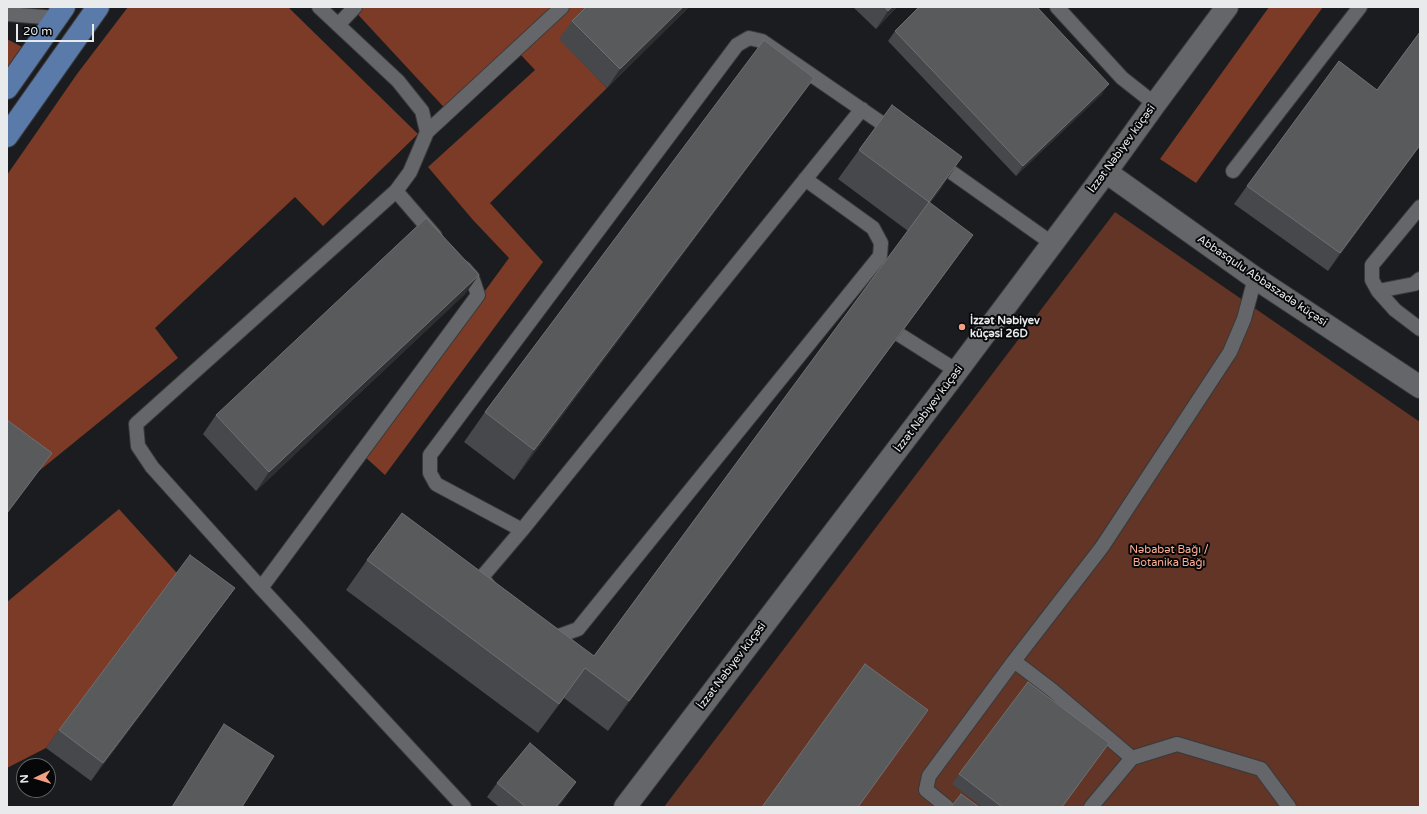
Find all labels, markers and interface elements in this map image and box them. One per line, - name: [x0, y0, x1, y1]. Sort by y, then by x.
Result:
- scale bar: [18, 16, 96, 42]
- text: 20 m: [23, 24, 52, 38]
- street label: İzzət Nəbiyev küçəsi: [1086, 102, 1158, 196]
- street label: Abbasqulu Abbaszadə küçəsi: [1195, 233, 1329, 329]
- place label: İzzət Nəbiyev küçəsi 26D: [970, 314, 1040, 340]
- marker: İzzət Nəbiyev küçəsi 26D: [957, 322, 967, 332]
- street label: İzzət Nəbiyev küçəsi: [892, 363, 966, 455]
- park label: Nəbabət Bağı / Botanika Bağı: [1129, 543, 1209, 569]
- street label: İzzət Nəbiyev küçəsi: [695, 620, 769, 712]
- north arrow: [16, 758, 56, 798]
- text: N: [18, 774, 31, 784]

